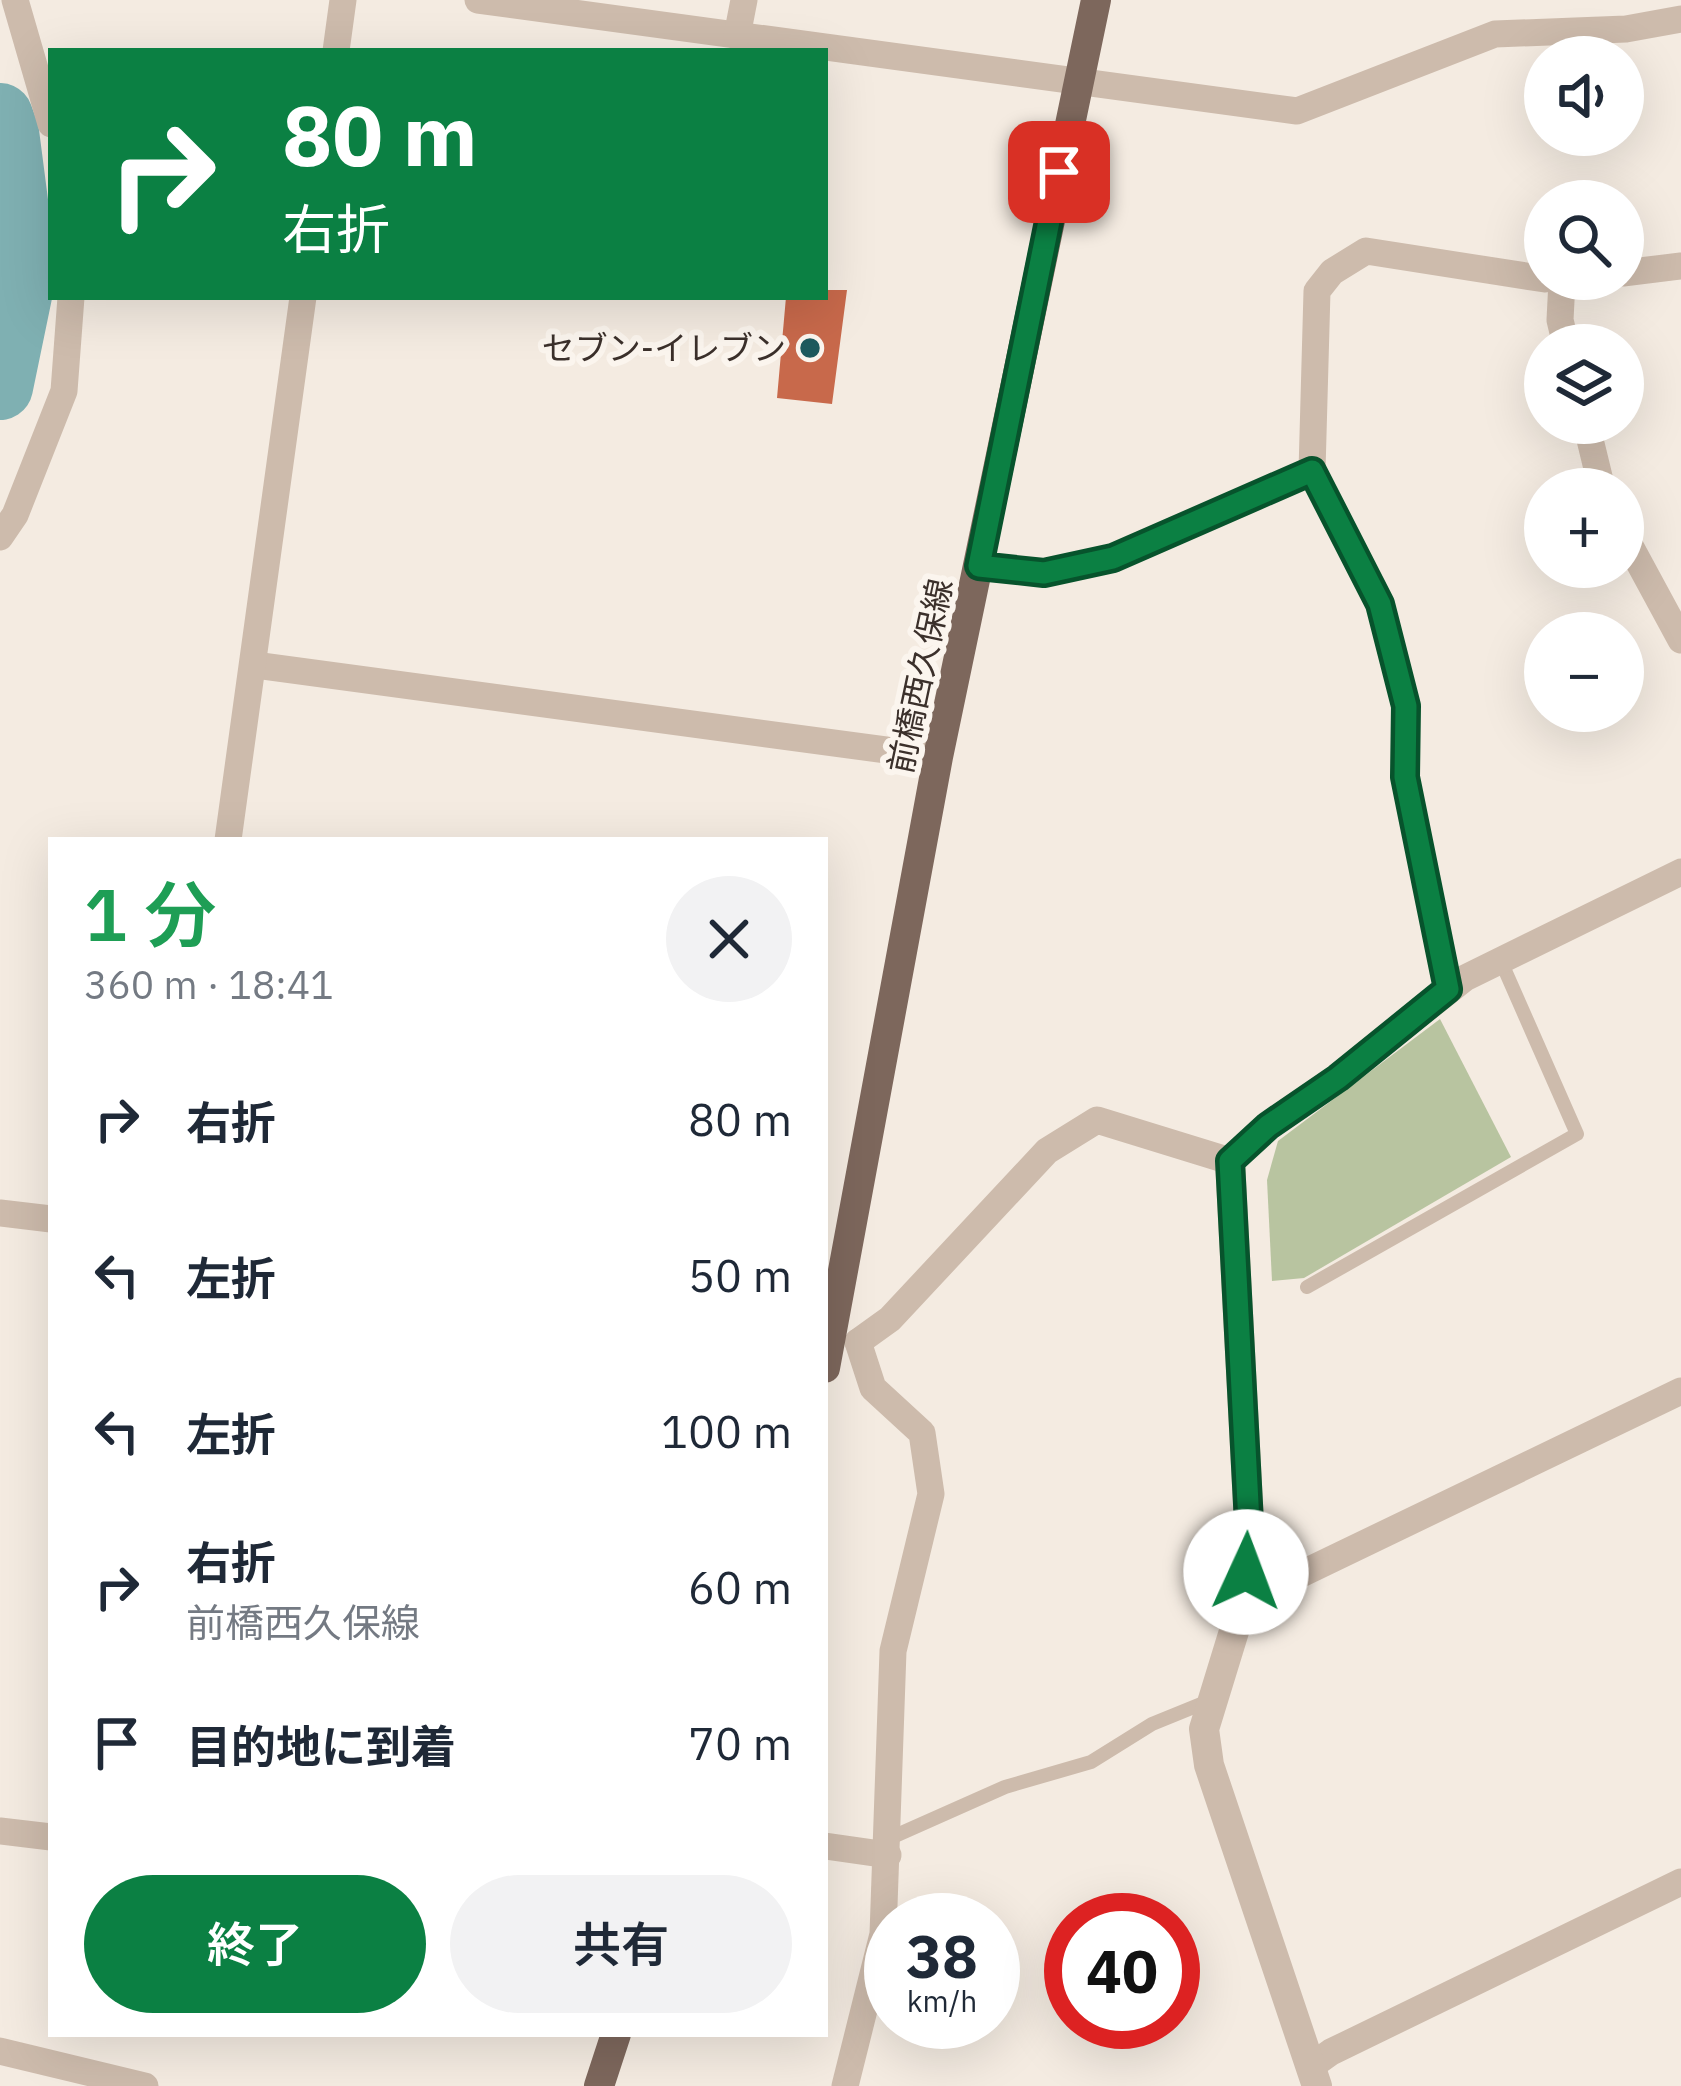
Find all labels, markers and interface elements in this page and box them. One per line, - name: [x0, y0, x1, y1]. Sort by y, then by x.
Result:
- map controls: [1524, 36, 1644, 732]
- button: sound: [1524, 36, 1644, 156]
- text: 80 m: [282, 80, 478, 189]
- icon: right: [84, 96, 240, 252]
- pin: [1008, 121, 1110, 223]
- icon: arrive: [1026, 139, 1092, 205]
- button: search: [1524, 180, 1644, 300]
- text: 右折: [282, 194, 390, 264]
- button: layers: [1524, 324, 1644, 444]
- place label: セブン-イレブン: [542, 326, 786, 369]
- marker: セブン-イレブン: [797, 335, 823, 361]
- button: +: [1524, 468, 1644, 588]
- street label: 前橋西久保線: [878, 575, 961, 777]
- button: −: [1524, 612, 1644, 732]
- text: 1 分: [84, 867, 216, 961]
- button: close: [666, 876, 792, 1002]
- text: 360 m · 18:41: [84, 959, 334, 1010]
- icon: right: [84, 1086, 150, 1152]
- text: 80 m: [688, 1090, 792, 1148]
- text: 右折: [186, 1093, 276, 1151]
- icon: left: [84, 1242, 150, 1308]
- text: 50 m: [688, 1246, 792, 1304]
- text: 左折: [186, 1249, 276, 1307]
- icon: left: [84, 1398, 150, 1464]
- text: 100 m: [661, 1402, 792, 1460]
- text: 左折: [186, 1405, 276, 1463]
- position arrow: [1183, 1509, 1309, 1635]
- text: 右折: [186, 1533, 276, 1591]
- icon: right: [84, 1554, 150, 1620]
- text: 60 m: [688, 1558, 792, 1616]
- text: 前橋西久保線: [186, 1597, 420, 1648]
- icon: arrive: [84, 1710, 150, 1776]
- text: 70 m: [688, 1714, 792, 1772]
- text: 目的地に到着: [186, 1717, 456, 1775]
- button: 終了: [84, 1875, 426, 2013]
- button: 共有: [450, 1875, 792, 2013]
- speed limit sign: 40: [1044, 1893, 1200, 2049]
- text: 38: [906, 1916, 978, 1995]
- text: km/h: [907, 1981, 977, 2020]

